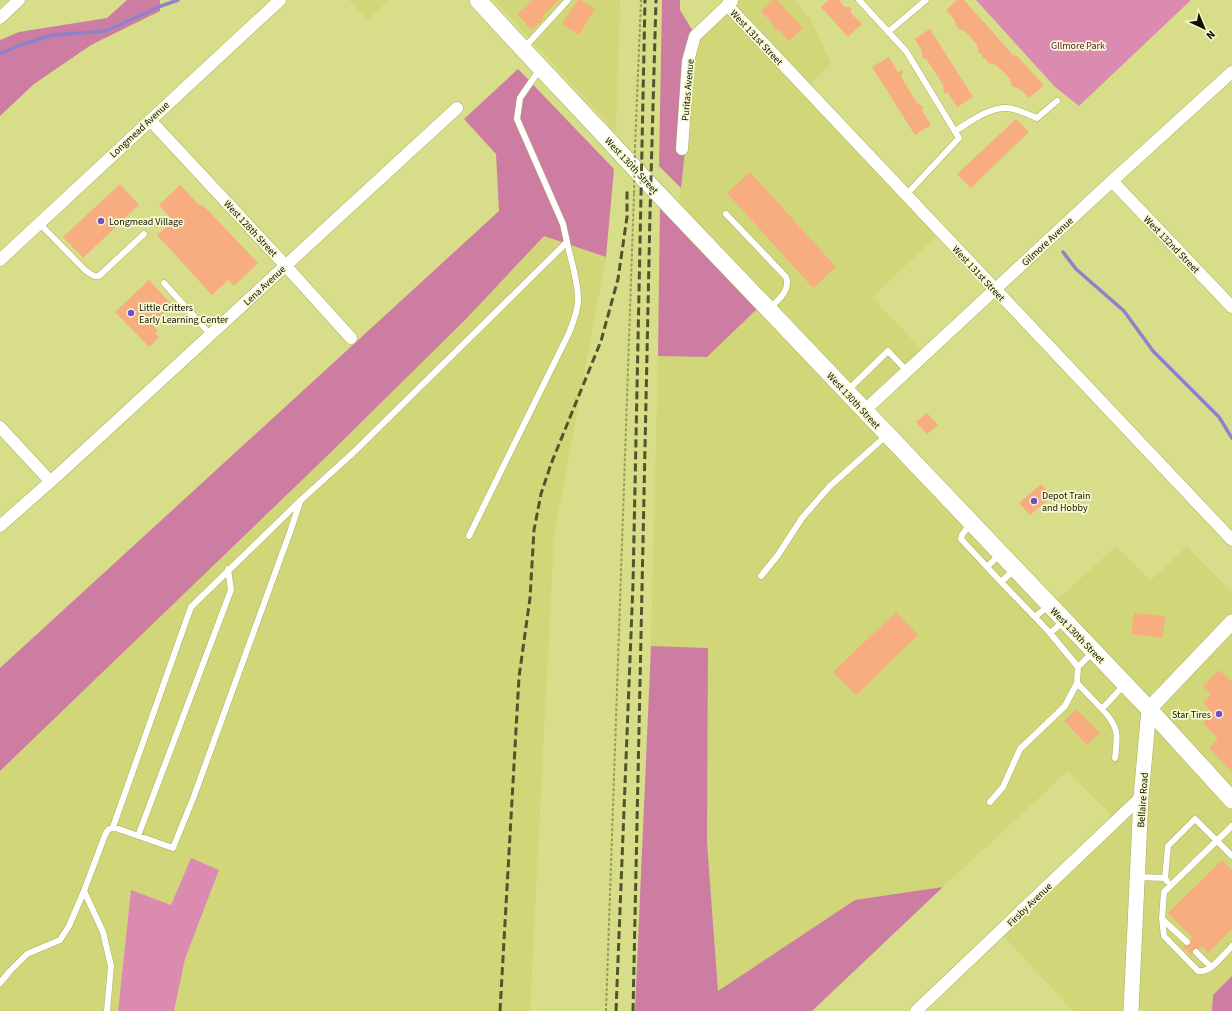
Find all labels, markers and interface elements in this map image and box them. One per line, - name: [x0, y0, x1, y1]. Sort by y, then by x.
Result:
- street label: West 131st Street: [727, 7, 786, 69]
- north arrow: [1184, 8, 1224, 48]
- text: N: [1203, 27, 1218, 43]
- park label: GIlmore Park: [1051, 39, 1105, 53]
- street label: Puritas Avenue: [678, 58, 698, 122]
- street label: Longmead Avenue: [107, 98, 173, 161]
- street label: West 130th Street: [601, 134, 662, 198]
- street label: West 128th Street: [220, 197, 281, 261]
- street label: West 132nd Street: [1140, 213, 1203, 277]
- street label: Gilmore Avenue: [1019, 214, 1077, 269]
- place label: Longmead Village: [109, 215, 183, 229]
- marker: Longmead Village: [96, 216, 106, 226]
- street label: West 131st Street: [949, 243, 1008, 305]
- street label: Lena Avenue: [241, 263, 289, 309]
- place label: Little Critters Early Learning Center: [139, 301, 229, 327]
- marker: Little Critters Early Learning Center: [126, 308, 136, 318]
- street label: West 130th Street: [823, 369, 884, 433]
- place label: Depot Train and Hobby: [1042, 489, 1090, 515]
- marker: Depot Train and Hobby: [1029, 496, 1039, 506]
- street label: West 130th Street: [1047, 605, 1108, 667]
- place label: Star Tires: [1172, 708, 1211, 722]
- marker: Star Tires: [1214, 709, 1224, 719]
- street label: Bellaire Road: [1134, 772, 1152, 828]
- street label: Firsby Avenue: [1004, 880, 1055, 930]

